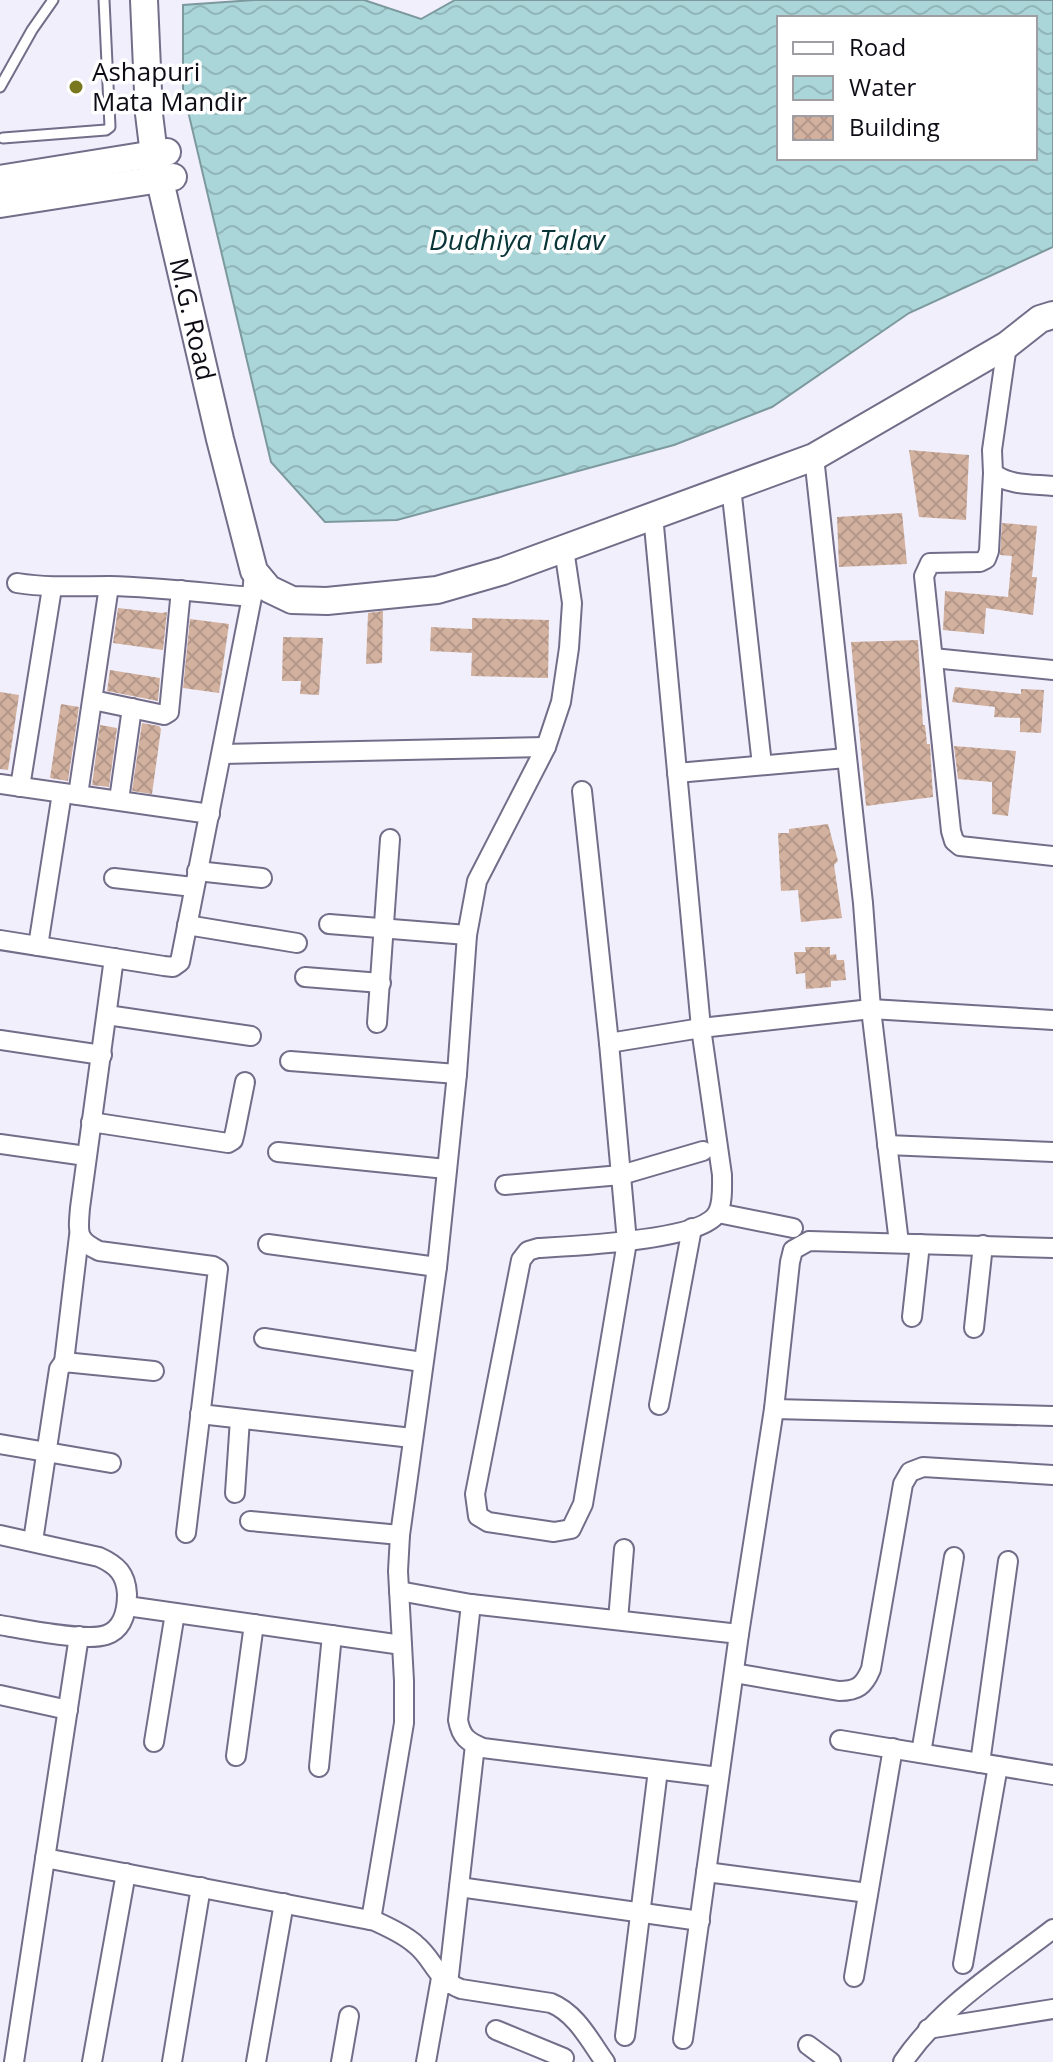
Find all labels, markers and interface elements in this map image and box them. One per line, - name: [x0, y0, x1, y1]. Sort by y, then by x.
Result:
- legend: [777, 16, 1037, 160]
- text: Road: [849, 30, 906, 63]
- place label: Ashapuri Mata Mandir: [92, 53, 248, 119]
- text: Water: [849, 70, 917, 103]
- marker: Ashapuri Mata Mandir: [67, 78, 85, 96]
- text: Building: [849, 110, 940, 143]
- water label: Dudhiya Talav: [429, 220, 607, 258]
- street label: M.G. Road: [161, 254, 225, 384]

